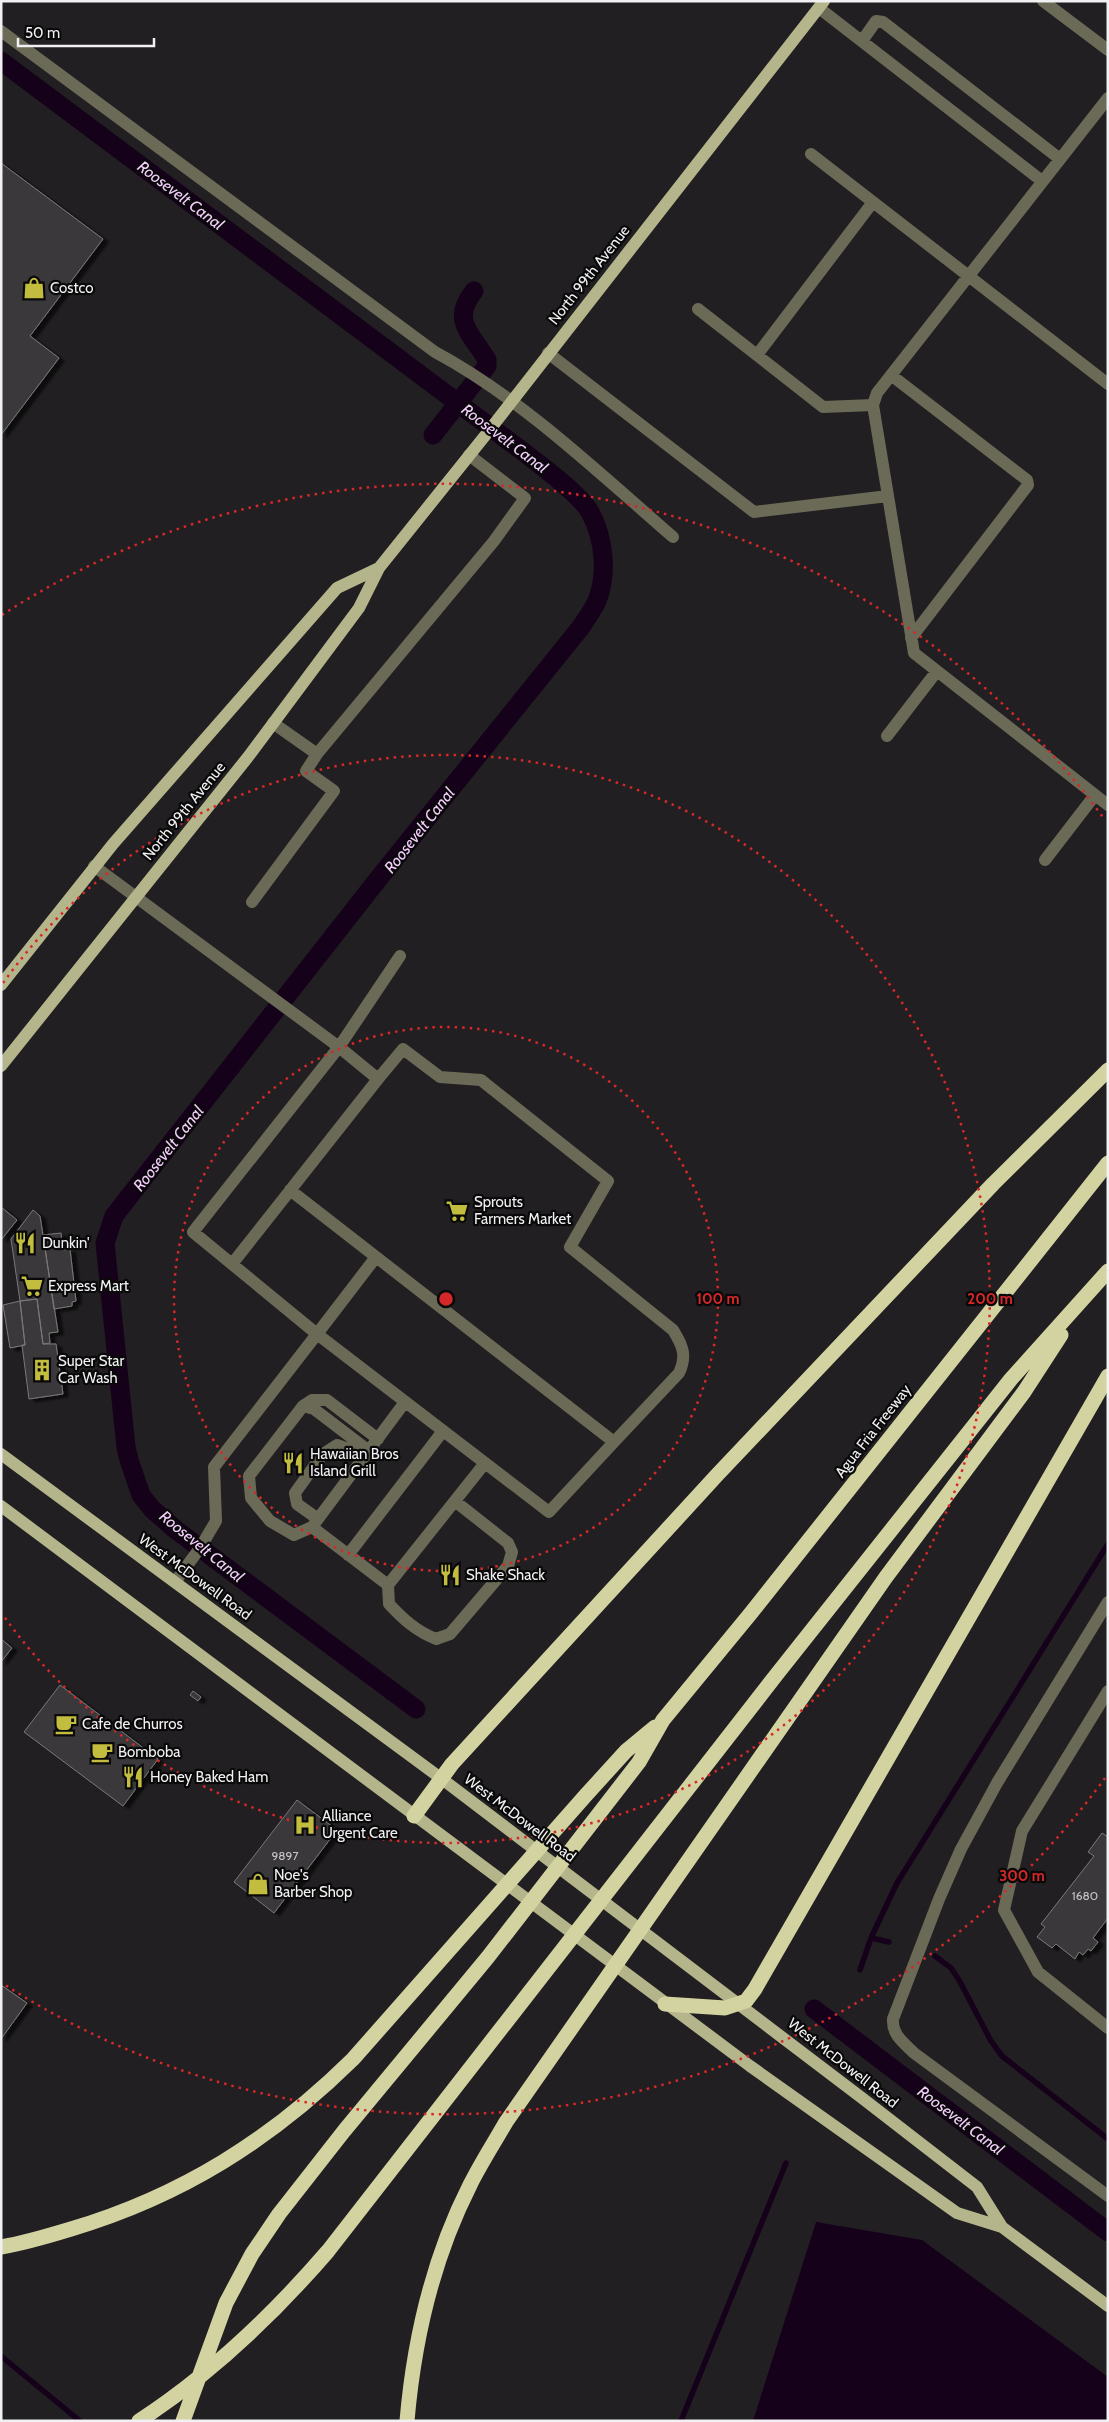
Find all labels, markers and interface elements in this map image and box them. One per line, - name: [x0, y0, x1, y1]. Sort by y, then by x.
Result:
- scale bar: [18, 15, 154, 47]
- text: 50 m: [25, 24, 60, 42]
- water label: Roosevelt Canal: [134, 157, 228, 234]
- street label: North 99th Avenue: [545, 222, 634, 328]
- shop icon: Costco: [21, 275, 47, 301]
- place label: Costco: [50, 279, 93, 297]
- water label: Roosevelt Canal: [458, 400, 552, 477]
- street label: North 99th Avenue: [139, 758, 229, 864]
- water label: Roosevelt Canal: [380, 784, 459, 877]
- water label: Roosevelt Canal: [129, 1102, 208, 1195]
- place label: Sprouts Farmers Market: [474, 1193, 571, 1228]
- supermarket icon: Sprouts Farmers Market: [444, 1198, 470, 1224]
- restaurant icon: Dunkin': [12, 1230, 38, 1256]
- place label: Dunkin': [42, 1234, 90, 1252]
- supermarket icon: Express Mart: [19, 1273, 45, 1299]
- place label: Express Mart: [48, 1277, 129, 1295]
- centre of rings: [437, 1290, 455, 1308]
- text: 100 m: [696, 1290, 740, 1308]
- text: 200 m: [967, 1290, 1013, 1308]
- place label: Super Star Car Wash: [58, 1352, 124, 1387]
- building icon: Super Star Car Wash: [29, 1357, 55, 1383]
- street label: Agua Fria Freeway: [831, 1381, 915, 1481]
- place label: Hawaiian Bros Island Grill: [310, 1445, 399, 1480]
- restaurant icon: Hawaiian Bros Island Grill: [280, 1450, 306, 1476]
- water label: Roosevelt Canal: [156, 1507, 248, 1586]
- street label: West McDowell Road: [135, 1530, 255, 1624]
- restaurant icon: Shake Shack: [437, 1562, 463, 1588]
- place label: Shake Shack: [466, 1566, 545, 1584]
- cafe icon: Cafe de Churros: [53, 1711, 79, 1737]
- place label: Cafe de Churros: [82, 1715, 183, 1733]
- cafe icon: Bomboba: [89, 1739, 115, 1765]
- place label: Bomboba: [118, 1743, 181, 1761]
- restaurant icon: Honey Baked Ham: [120, 1764, 146, 1790]
- place label: Honey Baked Ham: [150, 1768, 268, 1786]
- street label: West McDowell Road: [461, 1770, 579, 1866]
- place label: Alliance Urgent Care: [322, 1807, 398, 1842]
- hospital icon: Alliance Urgent Care: [292, 1812, 318, 1838]
- house number: 9897: [272, 1848, 298, 1863]
- place label: Noe's Barber Shop: [274, 1866, 352, 1901]
- text: 300 m: [999, 1867, 1045, 1885]
- shop icon: Noe's Barber Shop: [245, 1871, 271, 1897]
- house number: 1680: [1072, 1888, 1098, 1903]
- street label: West McDowell Road: [784, 2014, 902, 2112]
- water label: Roosevelt Canal: [914, 2082, 1008, 2159]

